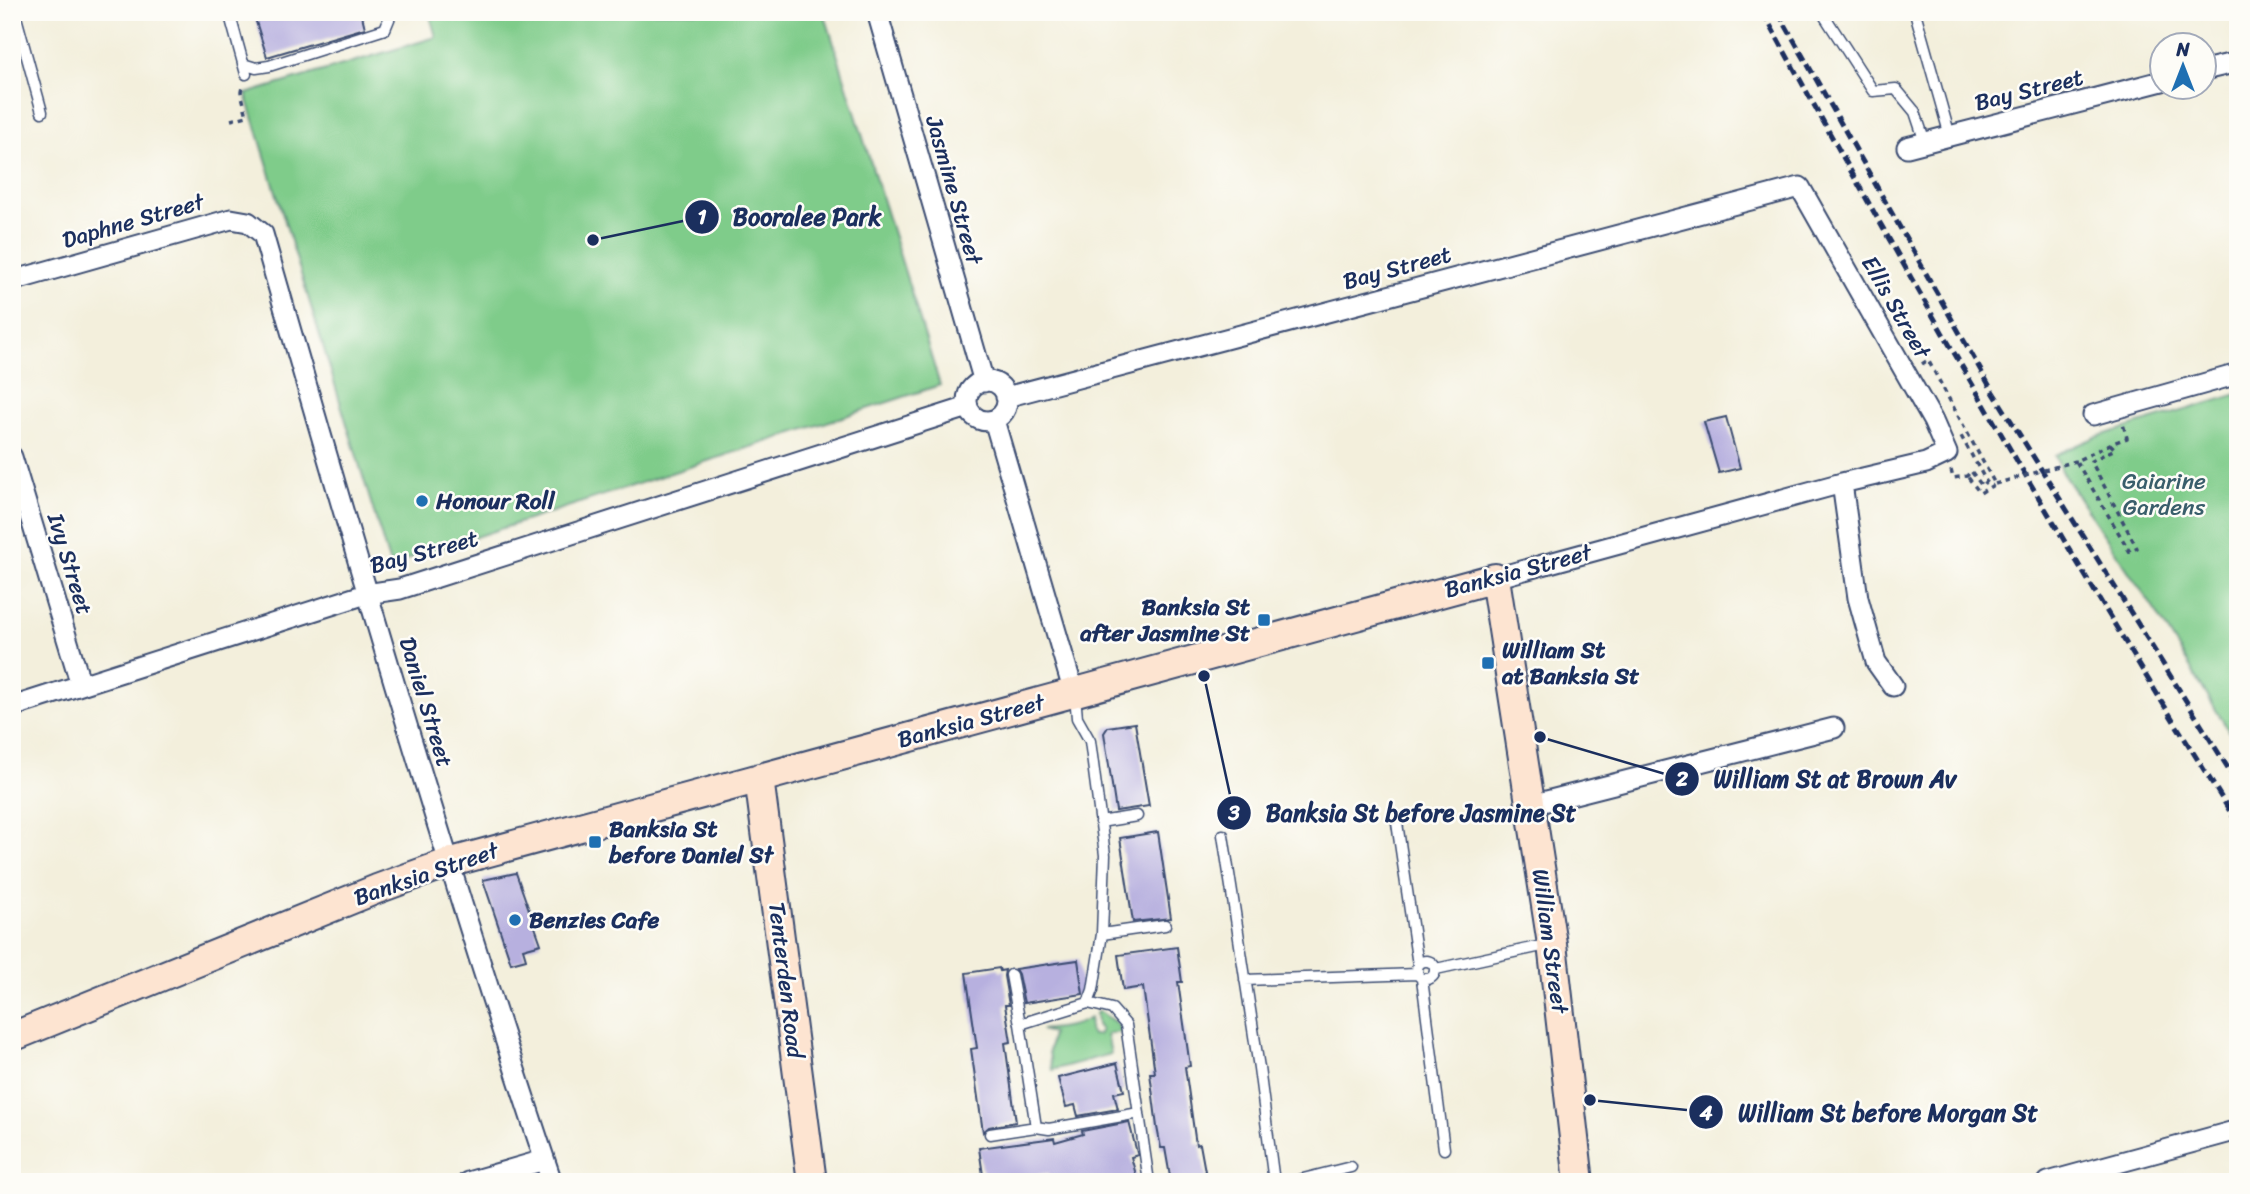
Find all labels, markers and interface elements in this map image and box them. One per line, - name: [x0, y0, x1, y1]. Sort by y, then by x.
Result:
- north arrow: [2148, 32, 2218, 102]
- text: N: [2175, 33, 2190, 66]
- street label: Bay Street: [1970, 57, 2088, 123]
- street label: Jasmine Street: [913, 110, 995, 271]
- street label: Daphne Street: [57, 181, 210, 261]
- callout: Booralee Park: [684, 194, 896, 239]
- text: Booralee Park: [733, 196, 882, 238]
- text: 1: [697, 198, 707, 236]
- street label: Bay Street: [1338, 234, 1456, 302]
- street label: Ellis Street: [1850, 247, 1943, 368]
- park label: Gaiarine Gardens: [2122, 461, 2206, 528]
- place label: Honour Roll: [435, 481, 556, 522]
- marker: Honour Roll: [414, 493, 430, 509]
- street label: Ivy Street: [35, 507, 105, 620]
- street label: Bay Street: [365, 518, 483, 586]
- street label: Banksia Street: [1440, 531, 1598, 610]
- place label: Banksia St after Jasmine St: [1079, 587, 1250, 654]
- marker: Banksia St after Jasmine St: [1256, 612, 1272, 628]
- place label: William St at Banksia St: [1501, 630, 1639, 697]
- street label: Daniel Street: [387, 632, 465, 772]
- marker: William St at Banksia St: [1480, 655, 1496, 671]
- street label: Banksia Street: [893, 681, 1051, 760]
- callout: William St at Brown Av: [1665, 756, 1970, 801]
- text: William St at Brown Av: [1714, 758, 1958, 800]
- text: 2: [1675, 760, 1688, 798]
- callout: Banksia St before Jasmine St: [1217, 790, 1591, 835]
- text: Banksia St before Jasmine St: [1266, 792, 1577, 834]
- text: 3: [1227, 794, 1240, 832]
- place label: Banksia St before Daniel St: [608, 809, 775, 876]
- street label: Banksia Street: [348, 830, 506, 918]
- marker: Banksia St before Daniel St: [587, 834, 603, 850]
- street label: William Street: [1520, 866, 1581, 1018]
- place label: Benzies Cafe: [529, 900, 660, 941]
- street label: Tenterden Road: [756, 900, 816, 1062]
- marker: Benzies Cafe: [507, 912, 523, 928]
- callout: William St before Morgan St: [1689, 1090, 2052, 1135]
- text: William St before Morgan St: [1738, 1092, 2038, 1134]
- text: 4: [1698, 1094, 1713, 1132]

